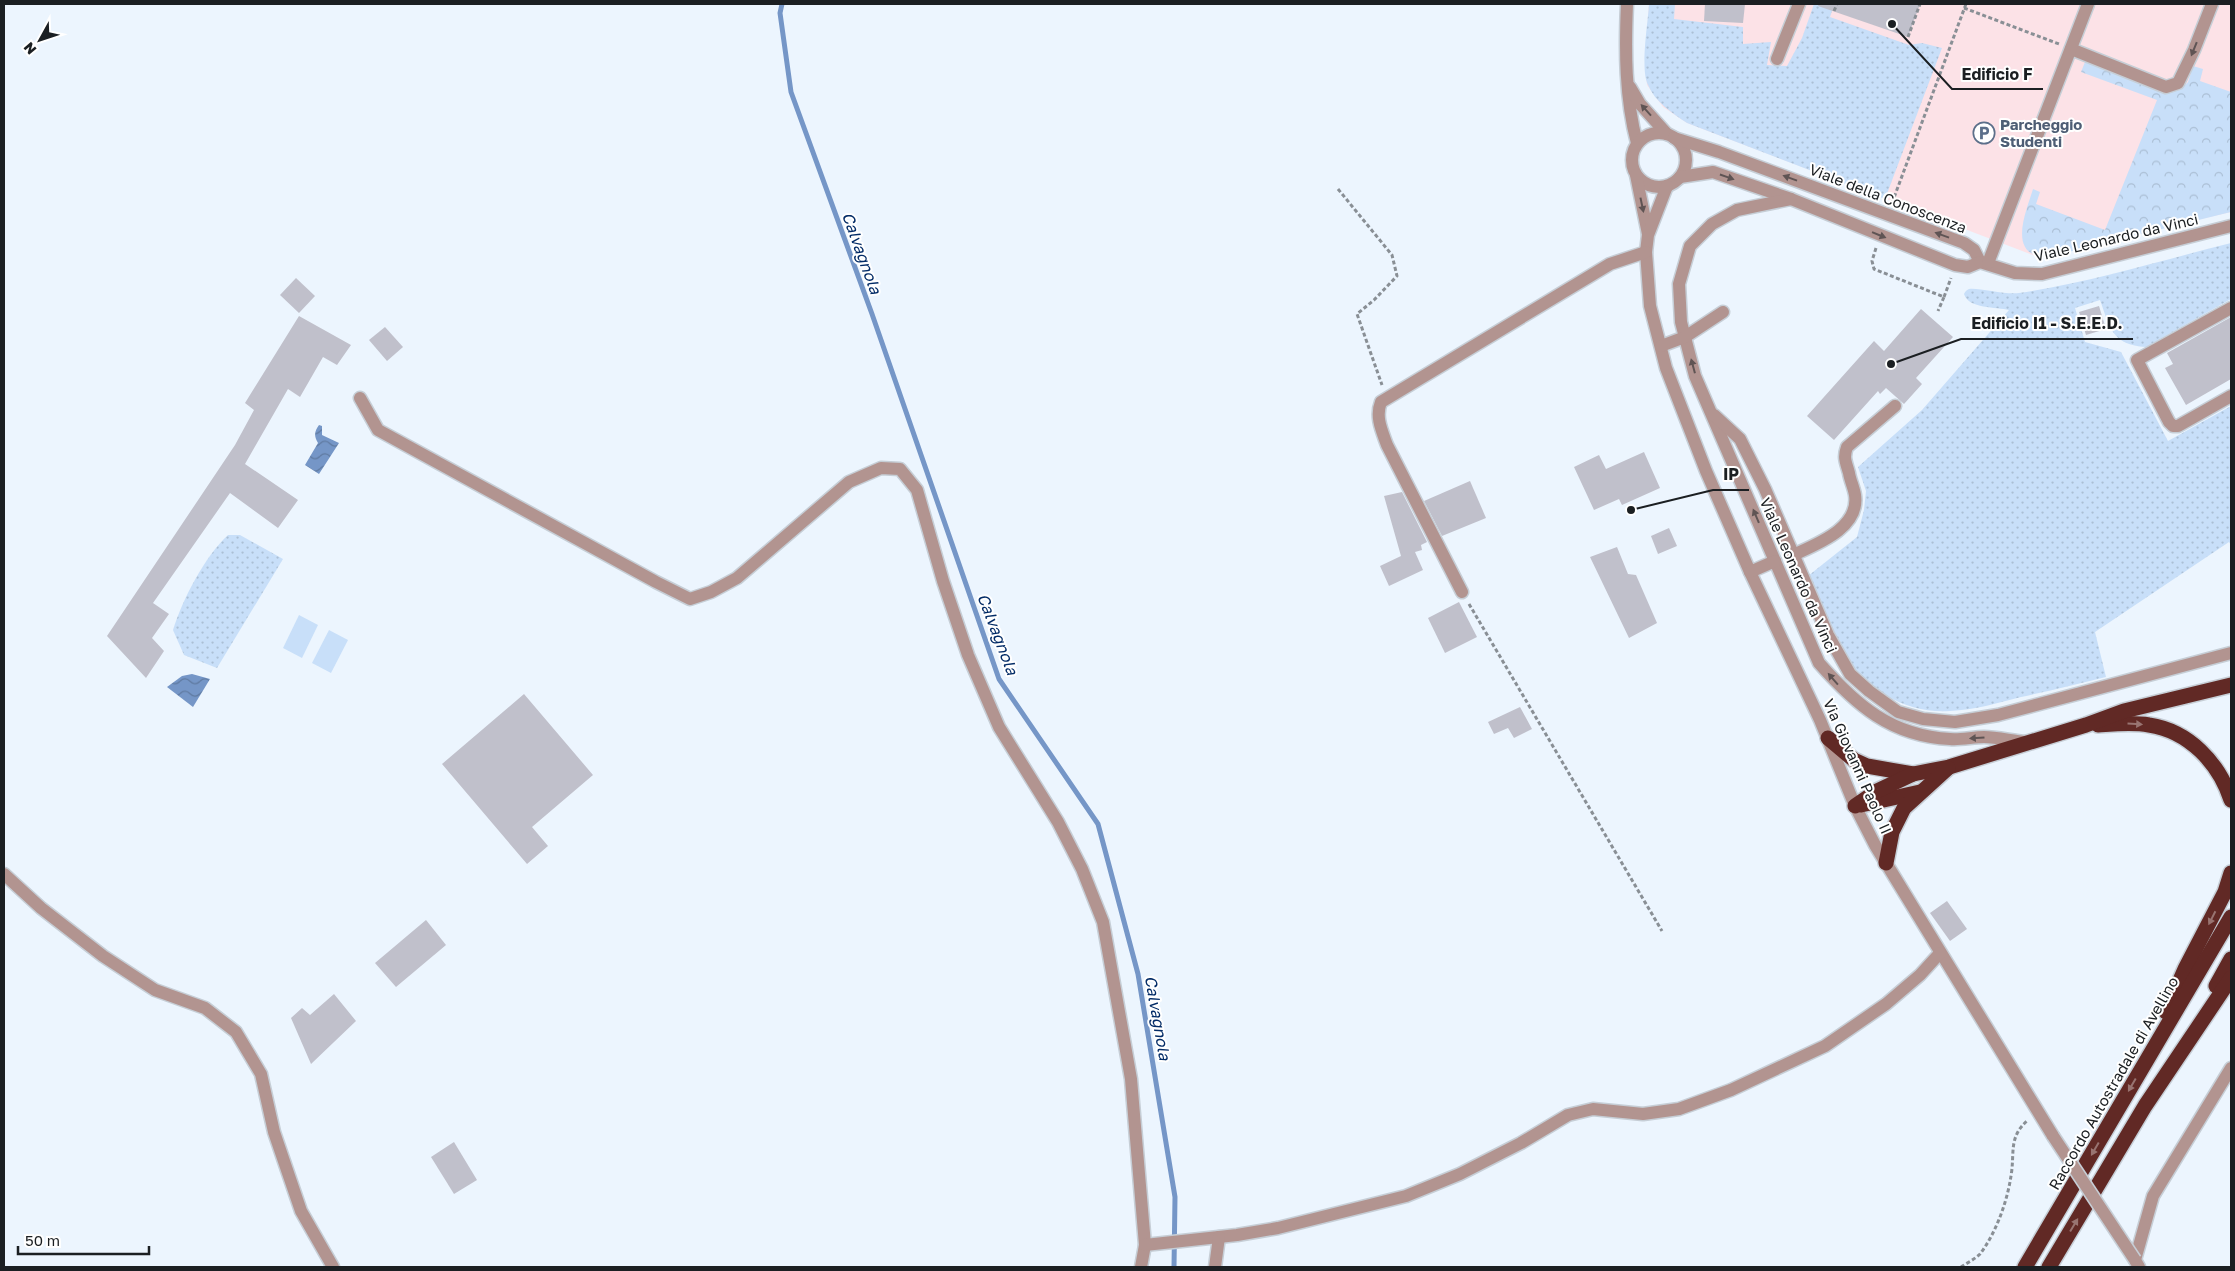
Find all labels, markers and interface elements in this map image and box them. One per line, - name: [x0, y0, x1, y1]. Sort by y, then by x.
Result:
- north arrow: [15, 15, 65, 65]
- text: N: [20, 39, 40, 58]
- one-way arrow: [2190, 42, 2198, 57]
- callout: Edificio F: [1952, 58, 2043, 89]
- text: Edificio F: [1961, 64, 2033, 84]
- one-way arrow: [1641, 104, 1652, 116]
- place label: Parcheggio Studenti: [2000, 115, 2082, 150]
- parking icon: Parcheggio Studenti: [1972, 121, 1996, 145]
- street label: Viale della Conoscenza: [1807, 160, 1969, 236]
- one-way arrow: [1720, 174, 1735, 181]
- one-way arrow: [1782, 174, 1797, 182]
- one-way arrow: [1638, 197, 1646, 213]
- water label: Calvagnola: [838, 209, 886, 298]
- street label: Viale Leonardo da Vinci: [2032, 209, 2200, 265]
- one-way arrow: [1934, 231, 1949, 239]
- one-way arrow: [1872, 232, 1886, 240]
- callout: Edificio I1 - S.E.E.D.: [1961, 308, 2133, 339]
- text: Edificio I1 - S.E.E.D.: [1971, 313, 2123, 333]
- one-way arrow: [1688, 359, 1696, 374]
- callout: IP: [1713, 459, 1749, 490]
- text: IP: [1723, 464, 1739, 484]
- street label: Viale Leonardo da Vinci: [1757, 495, 1841, 655]
- one-way arrow: [1751, 509, 1759, 523]
- water label: Calvagnola: [973, 590, 1023, 678]
- one-way arrow: [1827, 674, 1839, 686]
- street label: Via Giovanni Paolo II: [1820, 696, 1896, 836]
- one-way arrow: [2127, 720, 2143, 728]
- one-way arrow: [1969, 734, 1985, 742]
- one-way arrow: [2208, 911, 2216, 925]
- street label: Raccordo Autostradale di Avellino: [2044, 973, 2182, 1193]
- water label: Calvagnola: [1141, 974, 1175, 1063]
- one-way arrow: [2128, 1078, 2137, 1091]
- one-way arrow: [2090, 1142, 2099, 1155]
- one-way arrow: [2070, 1218, 2078, 1233]
- scale bar: [18, 1224, 149, 1256]
- text: 50 m: [25, 1231, 60, 1249]

